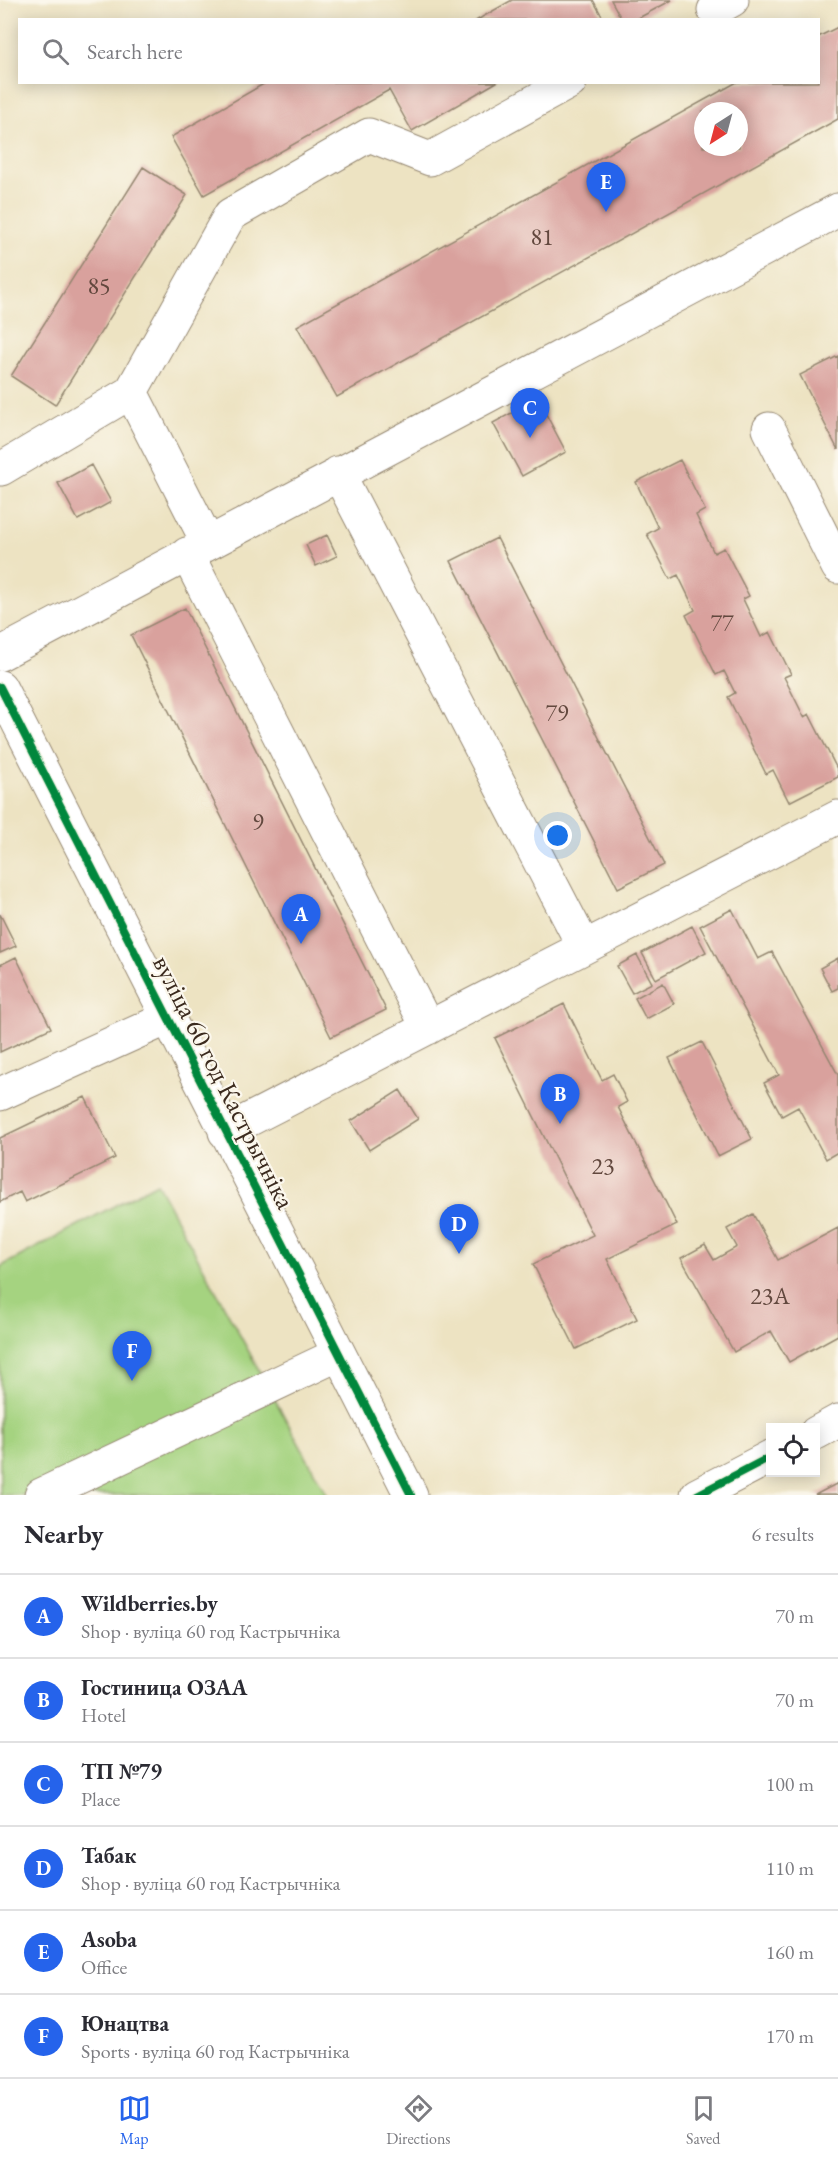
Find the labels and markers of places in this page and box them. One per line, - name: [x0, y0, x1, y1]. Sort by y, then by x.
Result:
- pin: E: [586, 162, 626, 212]
- pin: C: [510, 388, 550, 438]
- pin: A: [282, 894, 320, 944]
- pin: B: [540, 1074, 580, 1124]
- pin: D: [440, 1204, 478, 1254]
- pin: F: [112, 1332, 152, 1381]

